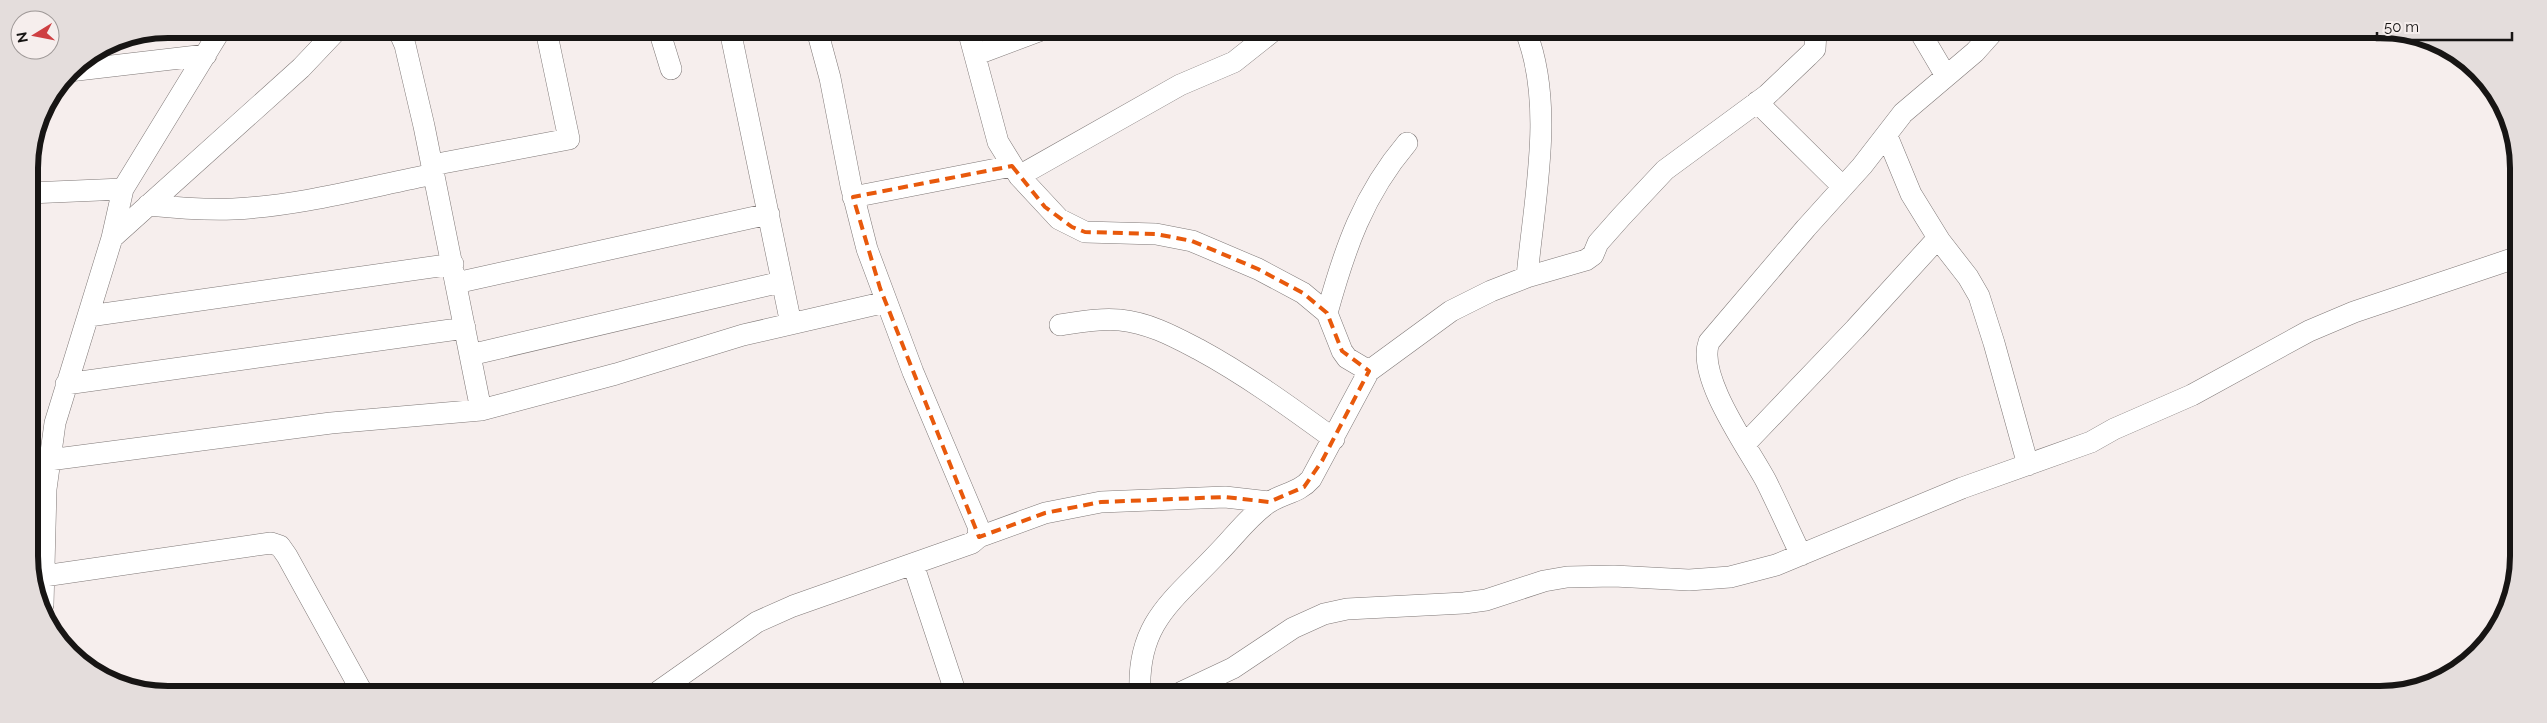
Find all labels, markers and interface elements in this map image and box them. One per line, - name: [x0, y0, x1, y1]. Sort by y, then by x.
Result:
- north arrow: [10, 10, 60, 60]
- scale bar: [2377, 10, 2512, 42]
- text: 50 m: [2384, 18, 2419, 36]
- text: N: [13, 31, 31, 44]

